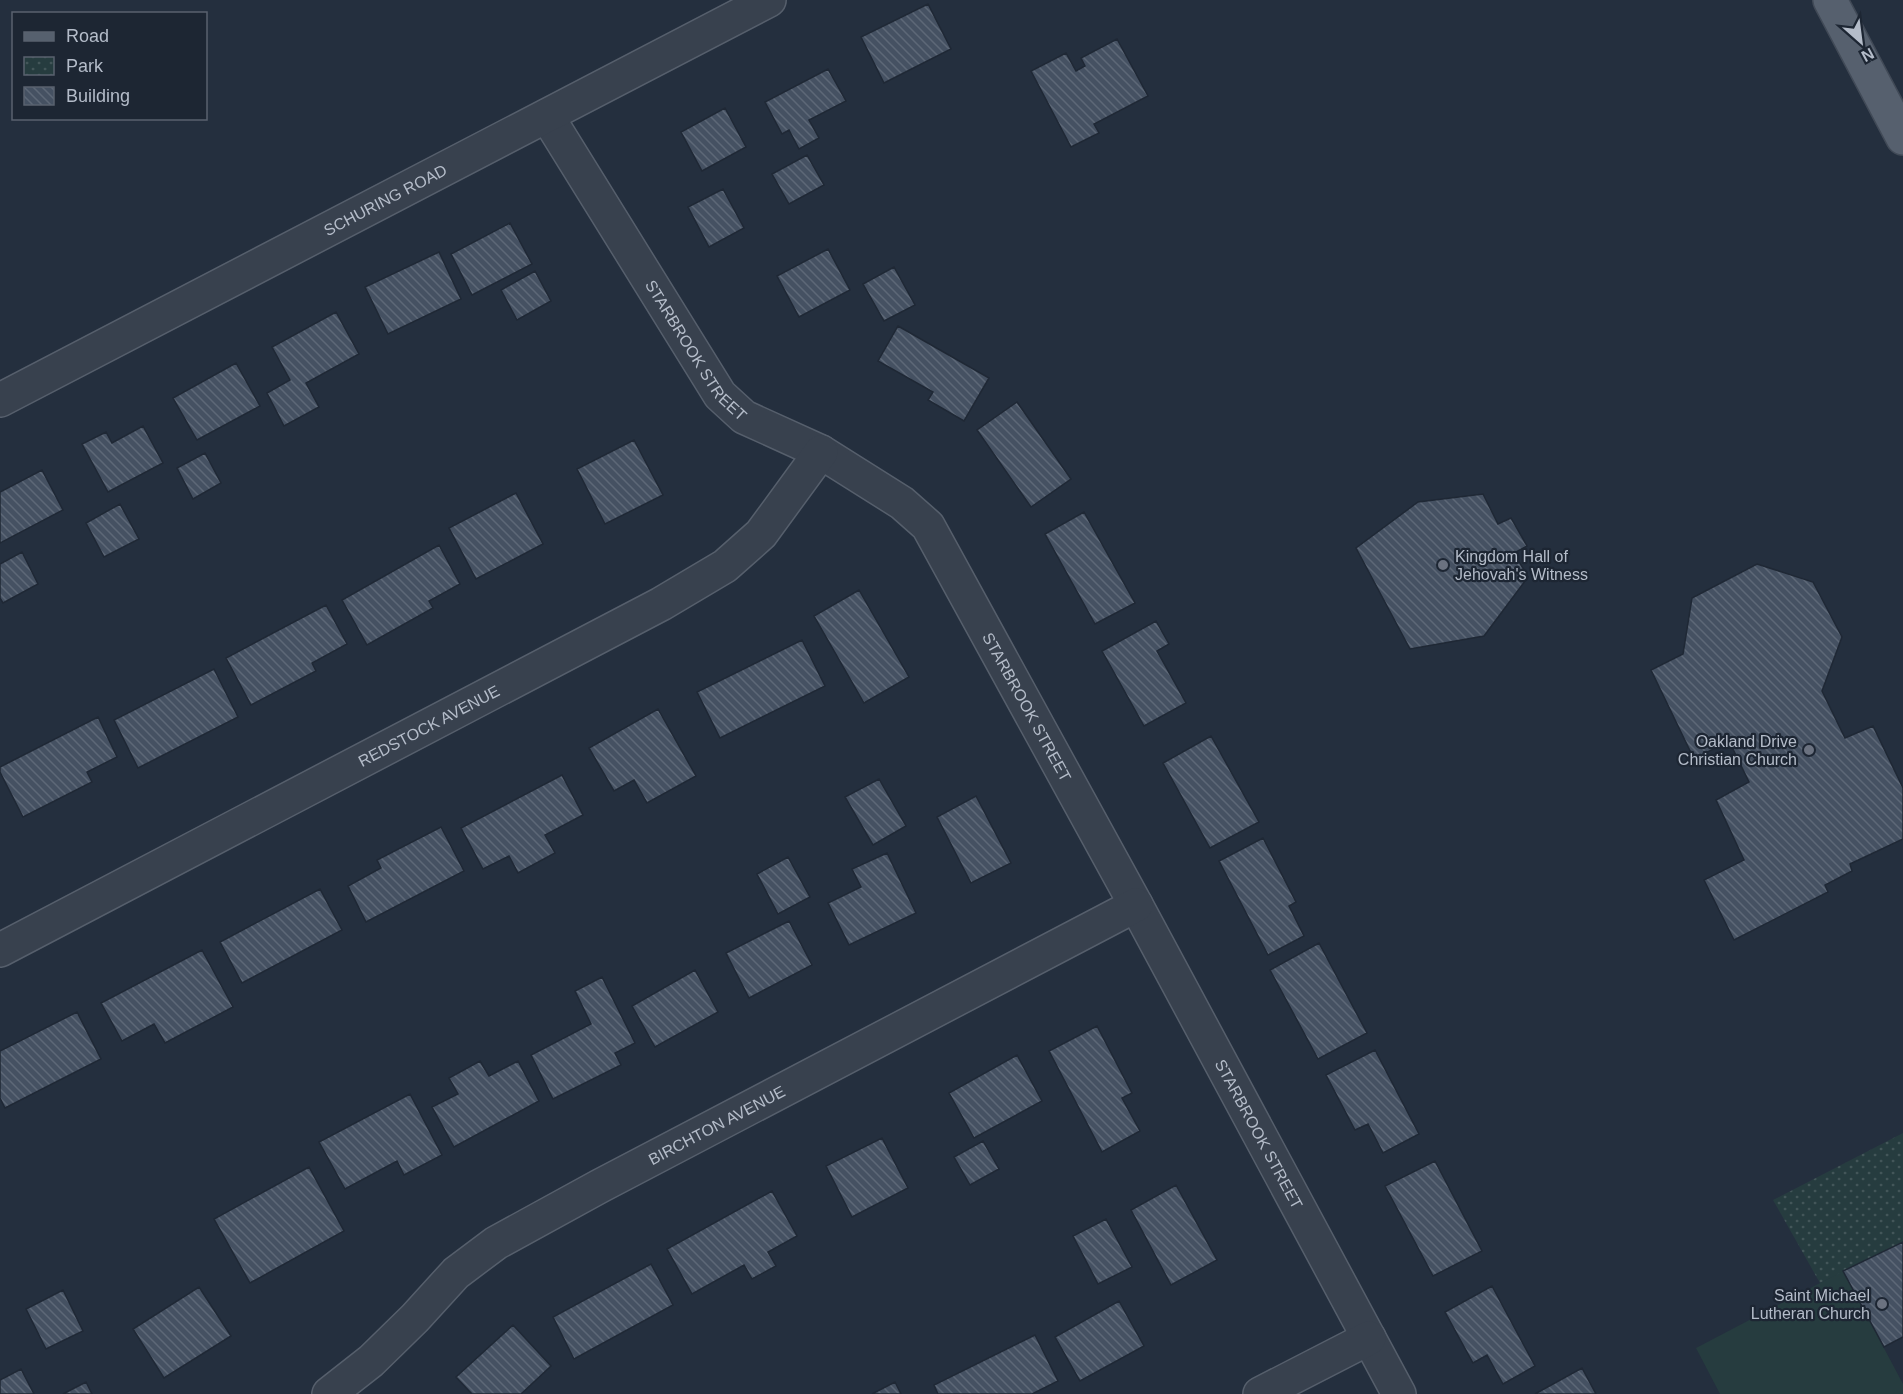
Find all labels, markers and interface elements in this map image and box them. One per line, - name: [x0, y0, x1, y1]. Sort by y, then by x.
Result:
- legend: [12, 12, 207, 120]
- north arrow: [1831, 12, 1891, 72]
- text: Road: [66, 26, 109, 46]
- text: N: [1859, 45, 1877, 65]
- text: Park: [66, 56, 104, 76]
- text: Building: [66, 86, 130, 106]
- street label: SCHURING ROAD: [321, 161, 449, 239]
- street label: STARBROOK STREET: [642, 277, 750, 424]
- place label: Kingdom Hall of Jehovah's Witness: [1455, 548, 1588, 583]
- marker: Kingdom Hall of Jehovah's Witness: [1436, 558, 1450, 572]
- street label: STARBROOK STREET: [980, 629, 1075, 784]
- street label: REDSTOCK AVENUE: [355, 682, 502, 769]
- place label: Oakland Drive Christian Church: [1678, 733, 1797, 768]
- marker: Oakland Drive Christian Church: [1802, 743, 1816, 757]
- street label: STARBROOK STREET: [1212, 1056, 1306, 1212]
- street label: BIRCHTON AVENUE: [646, 1082, 788, 1168]
- place label: Saint Michael Lutheran Church: [1751, 1287, 1870, 1322]
- marker: Saint Michael Lutheran Church: [1875, 1297, 1889, 1311]

